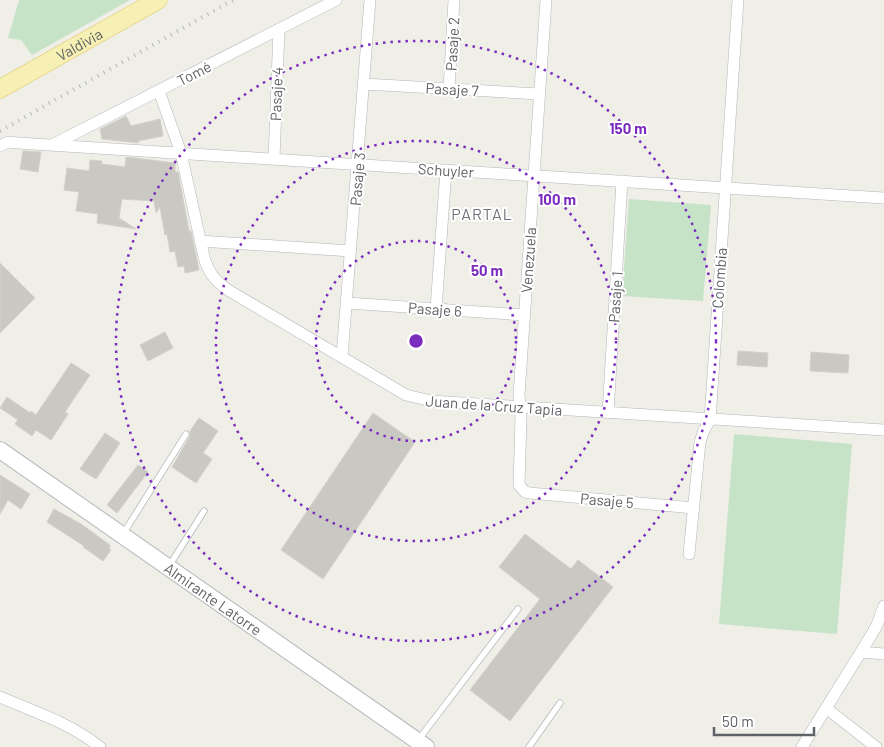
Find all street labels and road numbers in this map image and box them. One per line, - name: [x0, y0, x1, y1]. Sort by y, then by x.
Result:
- street label: Pasaje 2: [442, 17, 462, 71]
- street label: Valdivia: [53, 24, 105, 64]
- street label: Tomé: [174, 57, 214, 89]
- street label: Pasaje 4: [266, 67, 286, 121]
- street label: Pasaje 7: [425, 79, 479, 99]
- street label: Pasaje 3: [346, 151, 368, 207]
- street label: Schuyler: [417, 159, 475, 181]
- street label: Venezuela: [517, 226, 539, 294]
- street label: Colombia: [708, 247, 730, 309]
- street label: Pasaje 1: [604, 271, 626, 323]
- street label: Pasaje 6: [408, 298, 462, 320]
- street label: Juan de la Cruz Tapia: [425, 391, 563, 419]
- street label: Pasaje 5: [579, 489, 635, 511]
- street label: Almirante Latorre: [161, 559, 265, 639]

